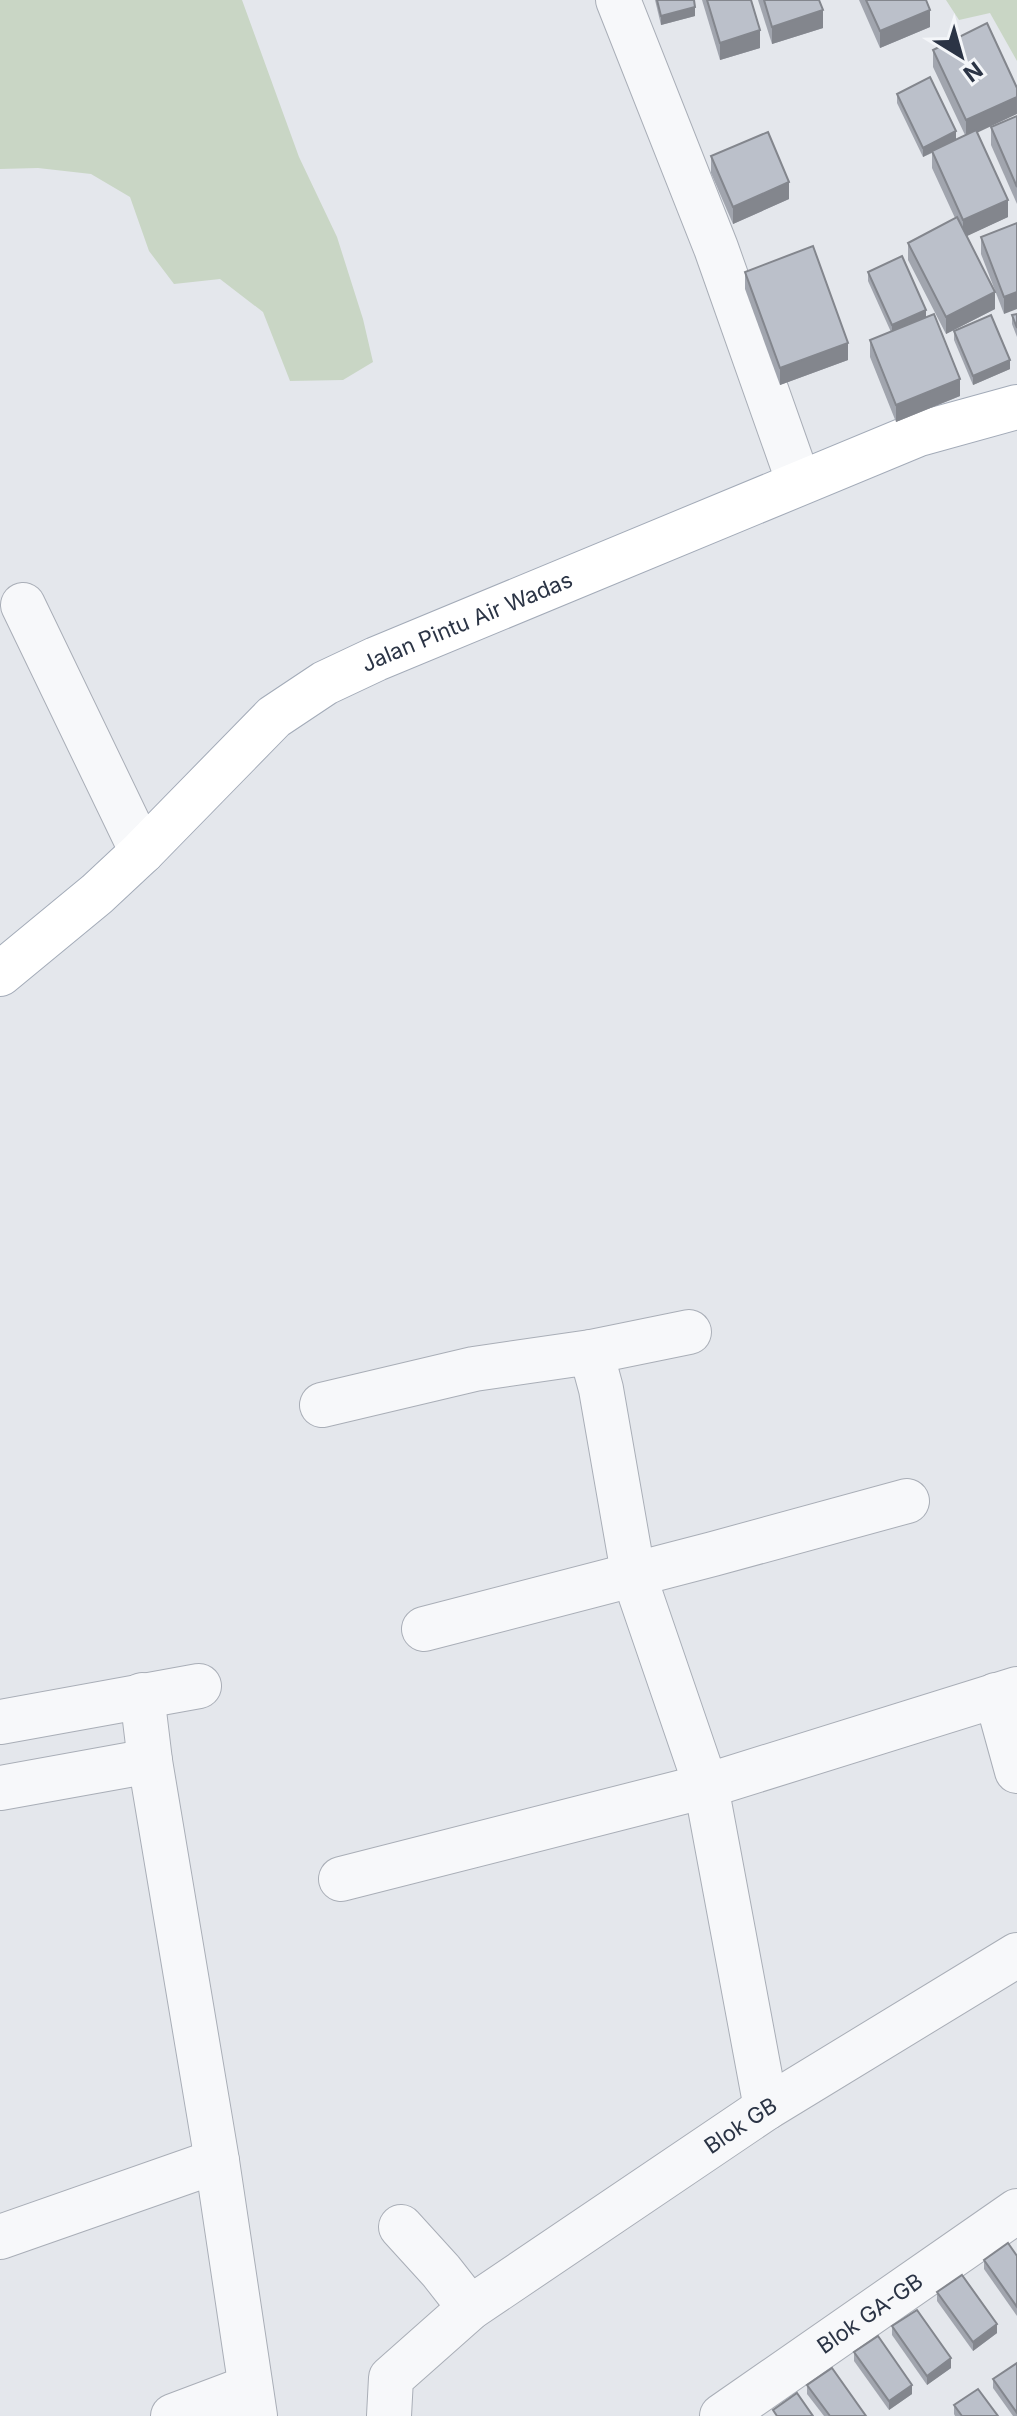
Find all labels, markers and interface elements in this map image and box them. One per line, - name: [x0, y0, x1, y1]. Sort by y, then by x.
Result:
- north arrow: [921, 16, 1001, 96]
- text: N: [959, 57, 988, 87]
- street label: Jalan Pintu Air Wadas: [357, 566, 576, 677]
- street label: Blok GB: [699, 2092, 781, 2159]
- street label: Blok GA-GB: [812, 2268, 928, 2359]

